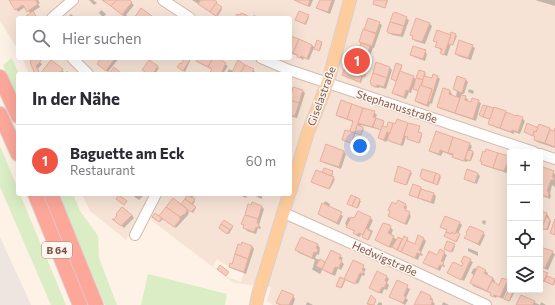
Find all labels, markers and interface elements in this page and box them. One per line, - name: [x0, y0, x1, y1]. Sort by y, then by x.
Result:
- search box: [16, 16, 292, 60]
- icon: search: [30, 27, 52, 49]
- text: Hier suchen: [62, 29, 142, 47]
- pin: 1: [344, 46, 370, 76]
- street label: Giselastraße: [304, 64, 338, 127]
- street label: Stephanusstraße: [355, 87, 439, 125]
- text: In der Nähe: [32, 88, 120, 109]
- your location: [350, 136, 370, 156]
- text: Baguette am Eck: [70, 144, 185, 162]
- map controls: [507, 149, 543, 293]
- button: +: [507, 149, 543, 185]
- text: 1: [42, 153, 48, 169]
- text: 60 m: [246, 153, 276, 169]
- text: Restaurant: [70, 162, 135, 178]
- button: −: [507, 185, 543, 221]
- button: locate: [507, 221, 543, 257]
- street label: Hedwigstraße: [350, 238, 420, 278]
- road number: B 64: [42, 242, 72, 258]
- button: layers: [507, 257, 543, 293]

